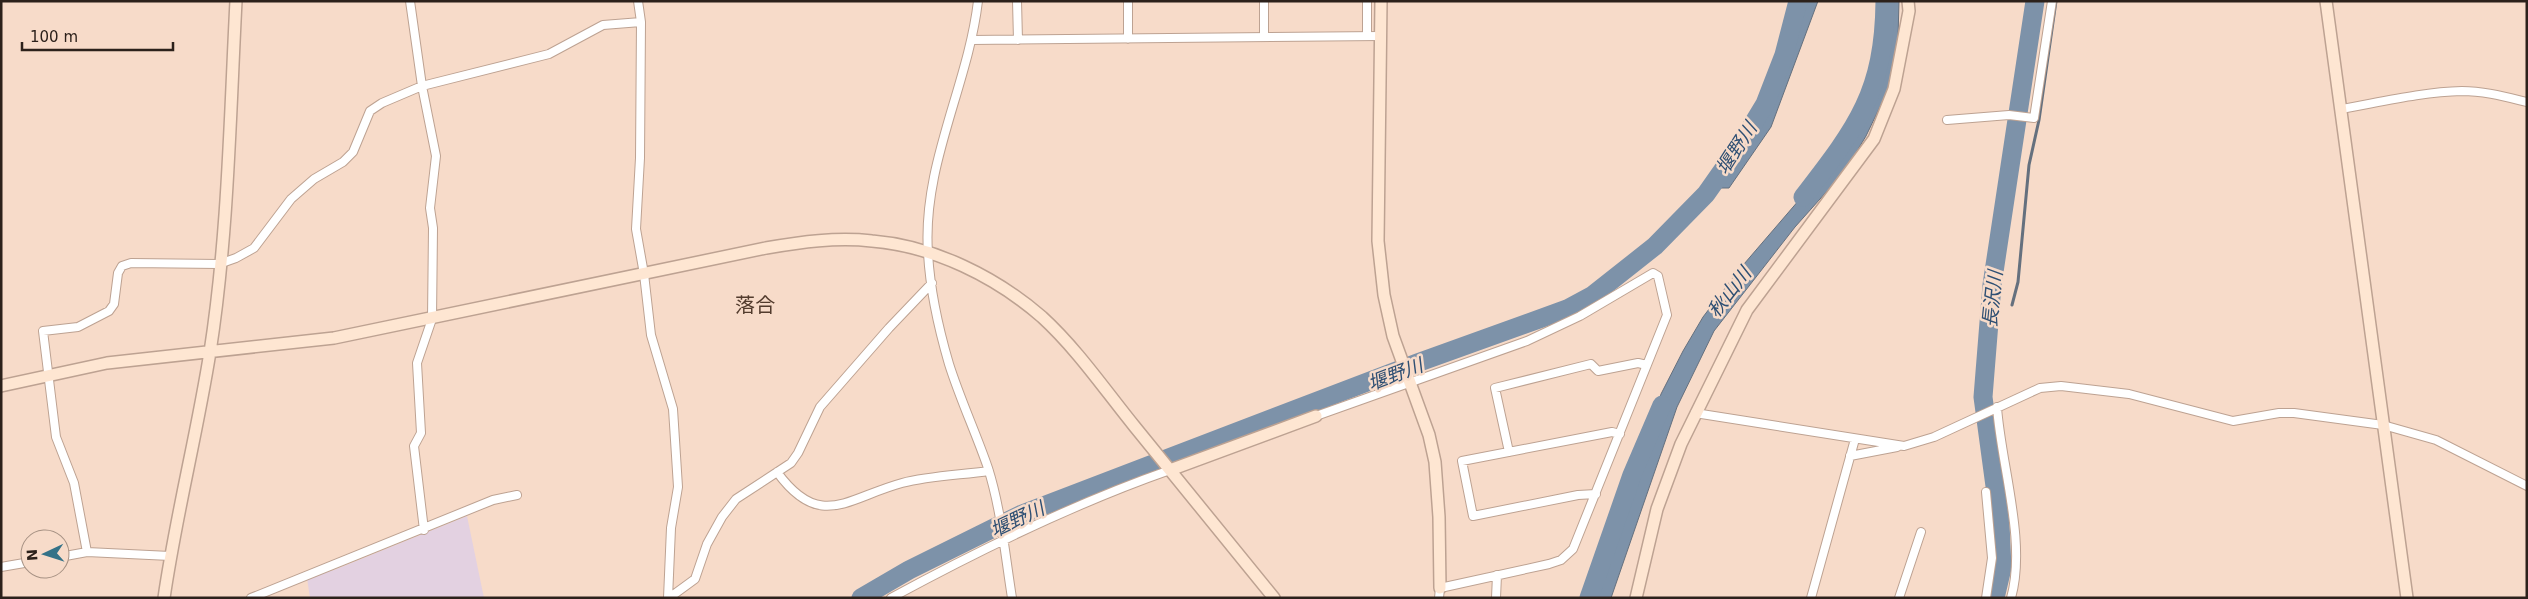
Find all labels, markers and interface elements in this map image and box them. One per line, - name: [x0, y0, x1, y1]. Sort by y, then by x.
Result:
- scale bar: [22, 20, 174, 52]
- text: 100 m: [30, 28, 78, 46]
- water label: 堰野川: [1711, 116, 1762, 178]
- water label: 秋山川: [1703, 261, 1756, 321]
- water label: 長沢川: [1978, 268, 2006, 329]
- district label: 落合: [735, 293, 775, 317]
- water label: 堰野川: [1364, 353, 1427, 394]
- water label: 堰野川: [987, 496, 1049, 541]
- north arrow: [20, 529, 70, 579]
- text: N: [24, 549, 40, 561]

